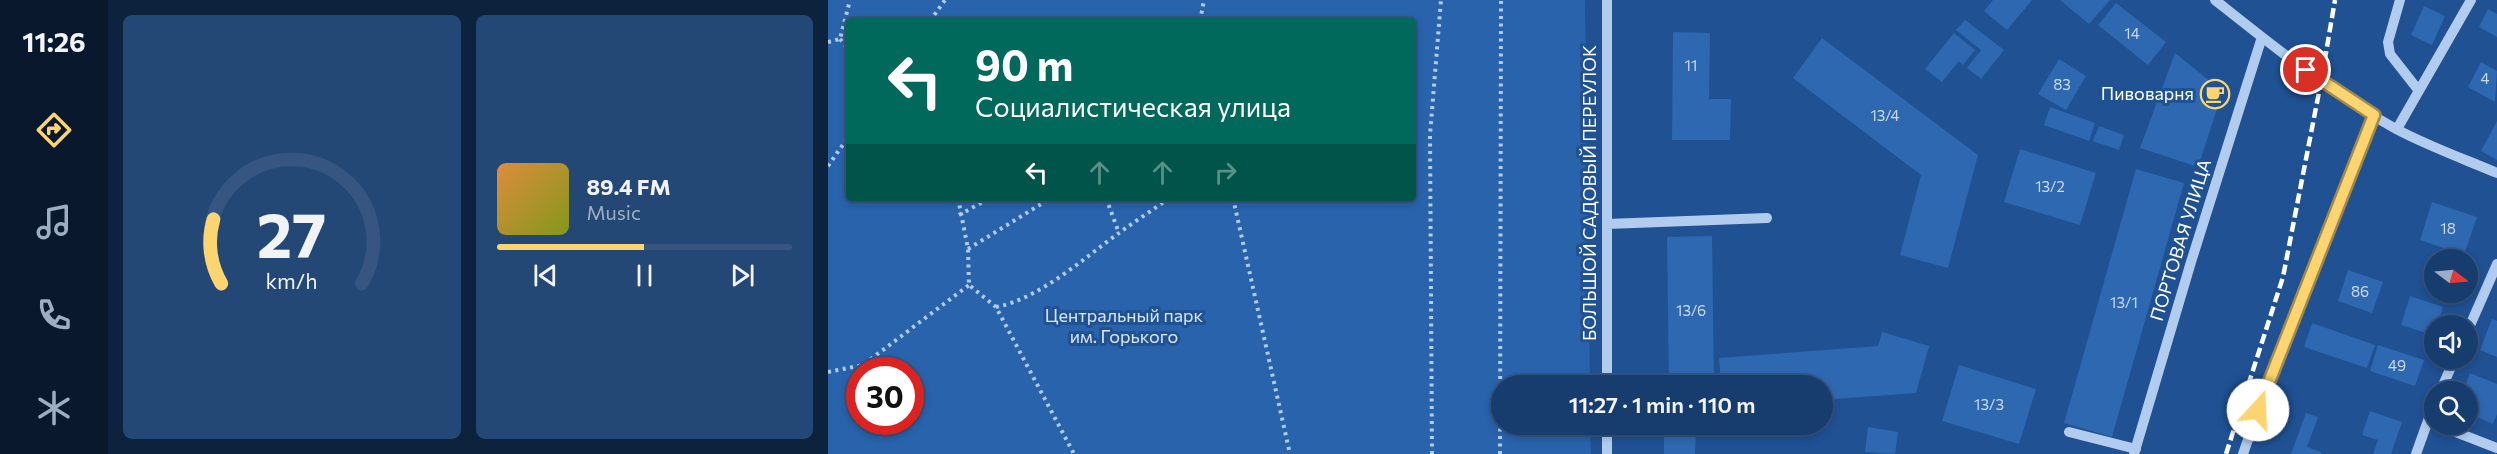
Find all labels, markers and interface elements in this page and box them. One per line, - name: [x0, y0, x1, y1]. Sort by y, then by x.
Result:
- house number: 14: [2124, 24, 2140, 42]
- text: 11:26: [22, 25, 86, 58]
- text: 90 m: [975, 38, 1074, 90]
- icon: left: [876, 42, 954, 120]
- pin: [2280, 44, 2331, 95]
- street label: БОЛЬШОЙ САДОВЫЙ ПЕРЕУЛОК: [1578, 45, 1600, 341]
- icon: arrive: [2289, 53, 2322, 86]
- house number: 11: [1685, 56, 1697, 74]
- house number: 4: [2481, 69, 2490, 87]
- house number: 83: [2053, 75, 2071, 93]
- cafe icon: Пивоварня: [2199, 78, 2231, 110]
- place label: Пивоварня: [2101, 82, 2194, 104]
- text: Социалистическая улица: [975, 90, 1291, 123]
- house number: 13/4: [1870, 106, 1900, 124]
- icon: directions: [33, 109, 75, 151]
- icon: left: [1020, 156, 1053, 189]
- icon: ahead: [1083, 156, 1116, 189]
- icon: ahead: [1146, 156, 1179, 189]
- icon: right: [1209, 156, 1242, 189]
- street label: ПОРТОВАЯ УЛИЦА: [2145, 156, 2215, 323]
- text: 89.4 FM: [587, 173, 671, 200]
- house number: 13/2: [2035, 177, 2065, 195]
- text: 27: [257, 195, 326, 271]
- text: Music: [587, 200, 641, 224]
- icon: music: [33, 201, 75, 243]
- house number: 18: [2440, 219, 2456, 237]
- north arrow: [2424, 249, 2478, 303]
- map controls: [2424, 249, 2478, 435]
- icon: previous: [529, 259, 562, 292]
- icon: pause: [628, 259, 661, 292]
- icon: next: [726, 259, 759, 292]
- text: km/h: [266, 267, 318, 293]
- house number: 86: [2351, 282, 2369, 300]
- house number: 13/1: [2110, 293, 2138, 311]
- icon: phone: [33, 294, 75, 336]
- house number: 13/6: [1676, 301, 1706, 319]
- park label: Центральный парк им. Горького: [1045, 304, 1204, 347]
- button: sound: [2424, 315, 2478, 369]
- house number: 49: [2388, 356, 2406, 374]
- speed limit sign: 30: [846, 357, 924, 435]
- position arrow: [2226, 378, 2290, 442]
- button: search: [2424, 381, 2478, 435]
- icon: climate: [33, 387, 75, 429]
- text: 11:27 · 1 min · 110 m: [1569, 391, 1755, 418]
- house number: 13/3: [1974, 395, 2004, 413]

